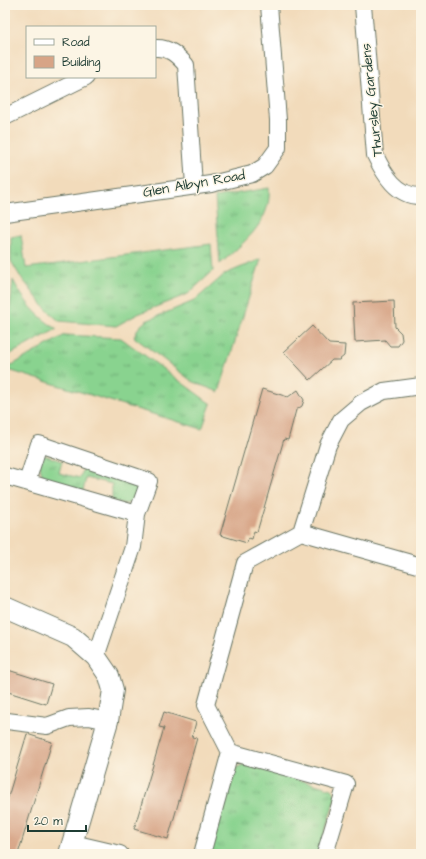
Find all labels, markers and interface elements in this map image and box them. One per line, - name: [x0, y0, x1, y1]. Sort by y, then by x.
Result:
- legend: [26, 26, 156, 78]
- text: Road: [62, 34, 90, 51]
- street label: Thursley Gardens: [356, 42, 388, 158]
- text: Building: [62, 54, 100, 72]
- street label: Glen Albyn Road: [141, 165, 247, 203]
- scale bar: [28, 807, 86, 833]
- text: 20 m: [34, 813, 63, 830]

